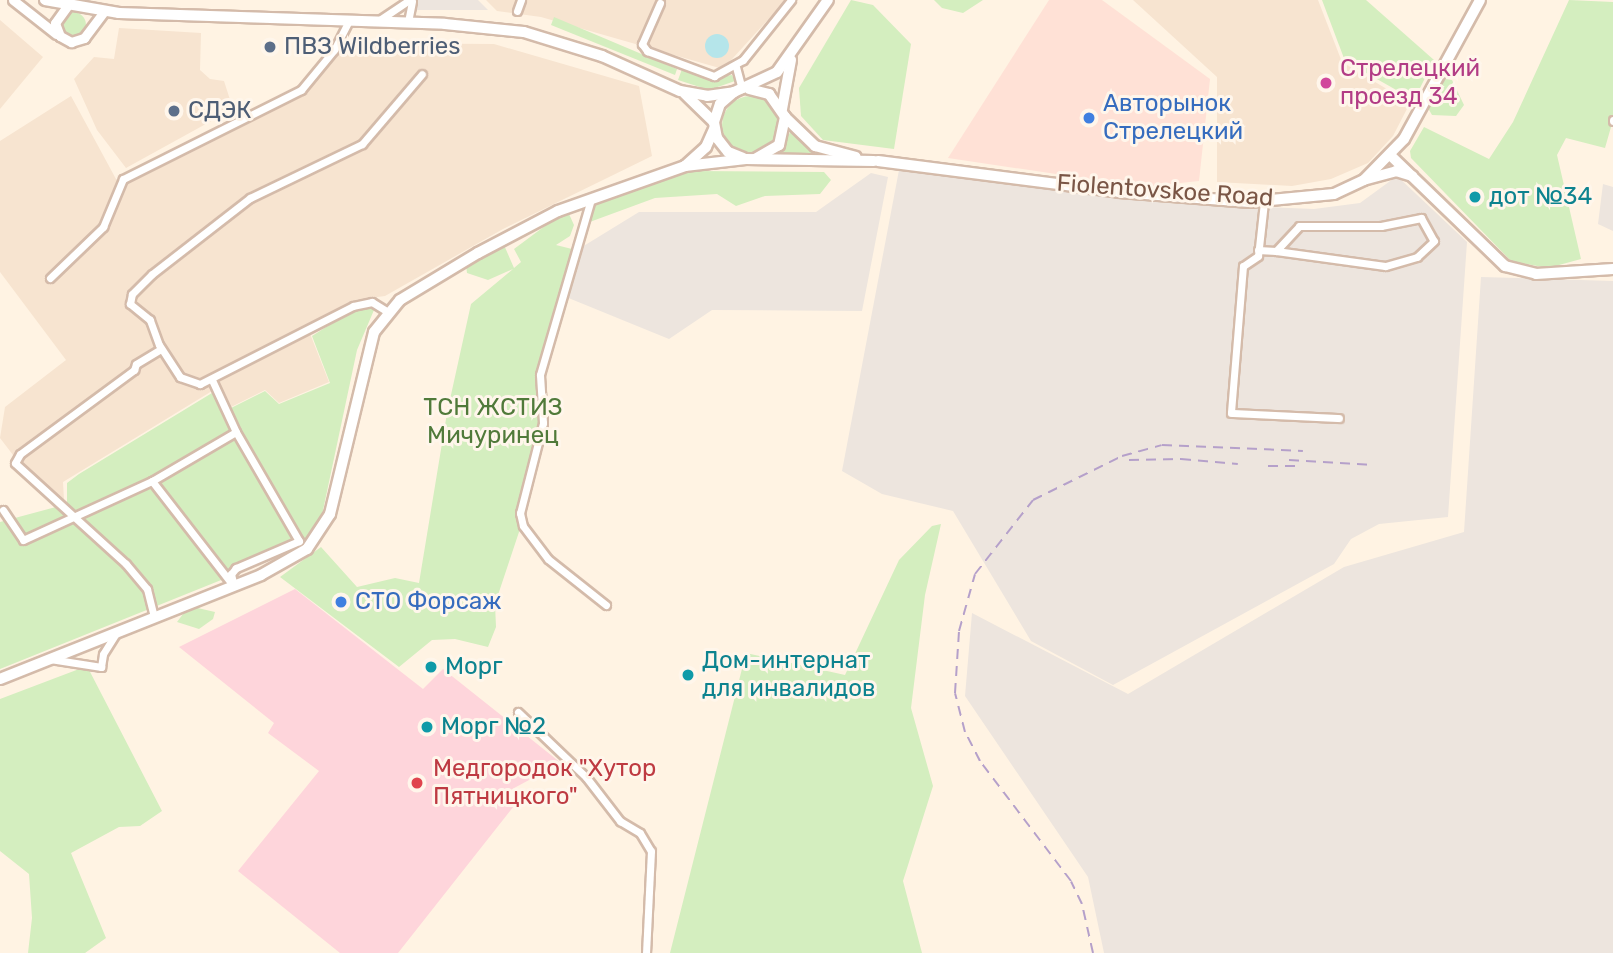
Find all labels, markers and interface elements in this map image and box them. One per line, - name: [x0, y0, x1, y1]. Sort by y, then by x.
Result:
- place label: ПВЗ Wildberries: [284, 33, 461, 61]
- marker: ПВЗ Wildberries: [262, 39, 278, 55]
- place label: Стрелецкий проезд 34: [1340, 55, 1480, 111]
- marker: Стрелецкий проезд 34: [1318, 75, 1334, 91]
- place label: Авторынок Стрелецкий: [1103, 90, 1243, 146]
- place label: СДЭК: [188, 97, 252, 125]
- marker: СДЭК: [166, 103, 182, 119]
- marker: Авторынок Стрелецкий: [1081, 110, 1097, 126]
- street label: Fiolentovskoe Road: [1056, 169, 1274, 213]
- place label: дот №34: [1489, 183, 1592, 211]
- marker: дот №34: [1467, 189, 1483, 205]
- park label: ТСН ЖСТИЗ Мичуринец: [423, 394, 563, 450]
- place label: СТО Форсаж: [355, 588, 501, 616]
- marker: СТО Форсаж: [333, 594, 349, 610]
- place label: Дом-интернат для инвалидов: [702, 647, 875, 703]
- place label: Морг: [445, 653, 502, 681]
- marker: Морг: [423, 659, 439, 675]
- marker: Дом-интернат для инвалидов: [680, 667, 696, 683]
- place label: Морг №2: [441, 713, 546, 741]
- marker: Морг №2: [419, 719, 435, 735]
- place label: Медгородок "Хутор Пятницкого": [433, 755, 656, 811]
- marker: Медгородок "Хутор Пятницкого": [407, 773, 427, 793]

